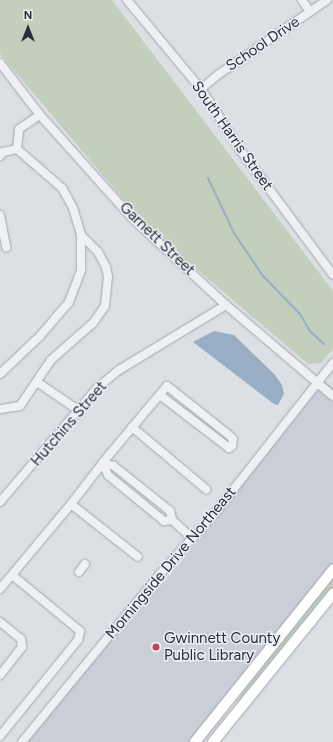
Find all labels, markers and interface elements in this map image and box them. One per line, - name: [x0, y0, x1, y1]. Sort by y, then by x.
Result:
- north arrow: [8, 8, 48, 48]
- text: N: [24, 9, 32, 22]
- street label: School Drive: [223, 13, 303, 75]
- street label: South Harris Street: [188, 78, 276, 194]
- street label: Garnett Street: [116, 199, 198, 279]
- street label: Hutchins Street: [27, 378, 111, 470]
- street label: Morningside Drive Northeast: [102, 483, 240, 643]
- place label: Gwinnett County Public Library: [164, 629, 280, 664]
- marker: Gwinnett County Public Library: [151, 642, 161, 652]

